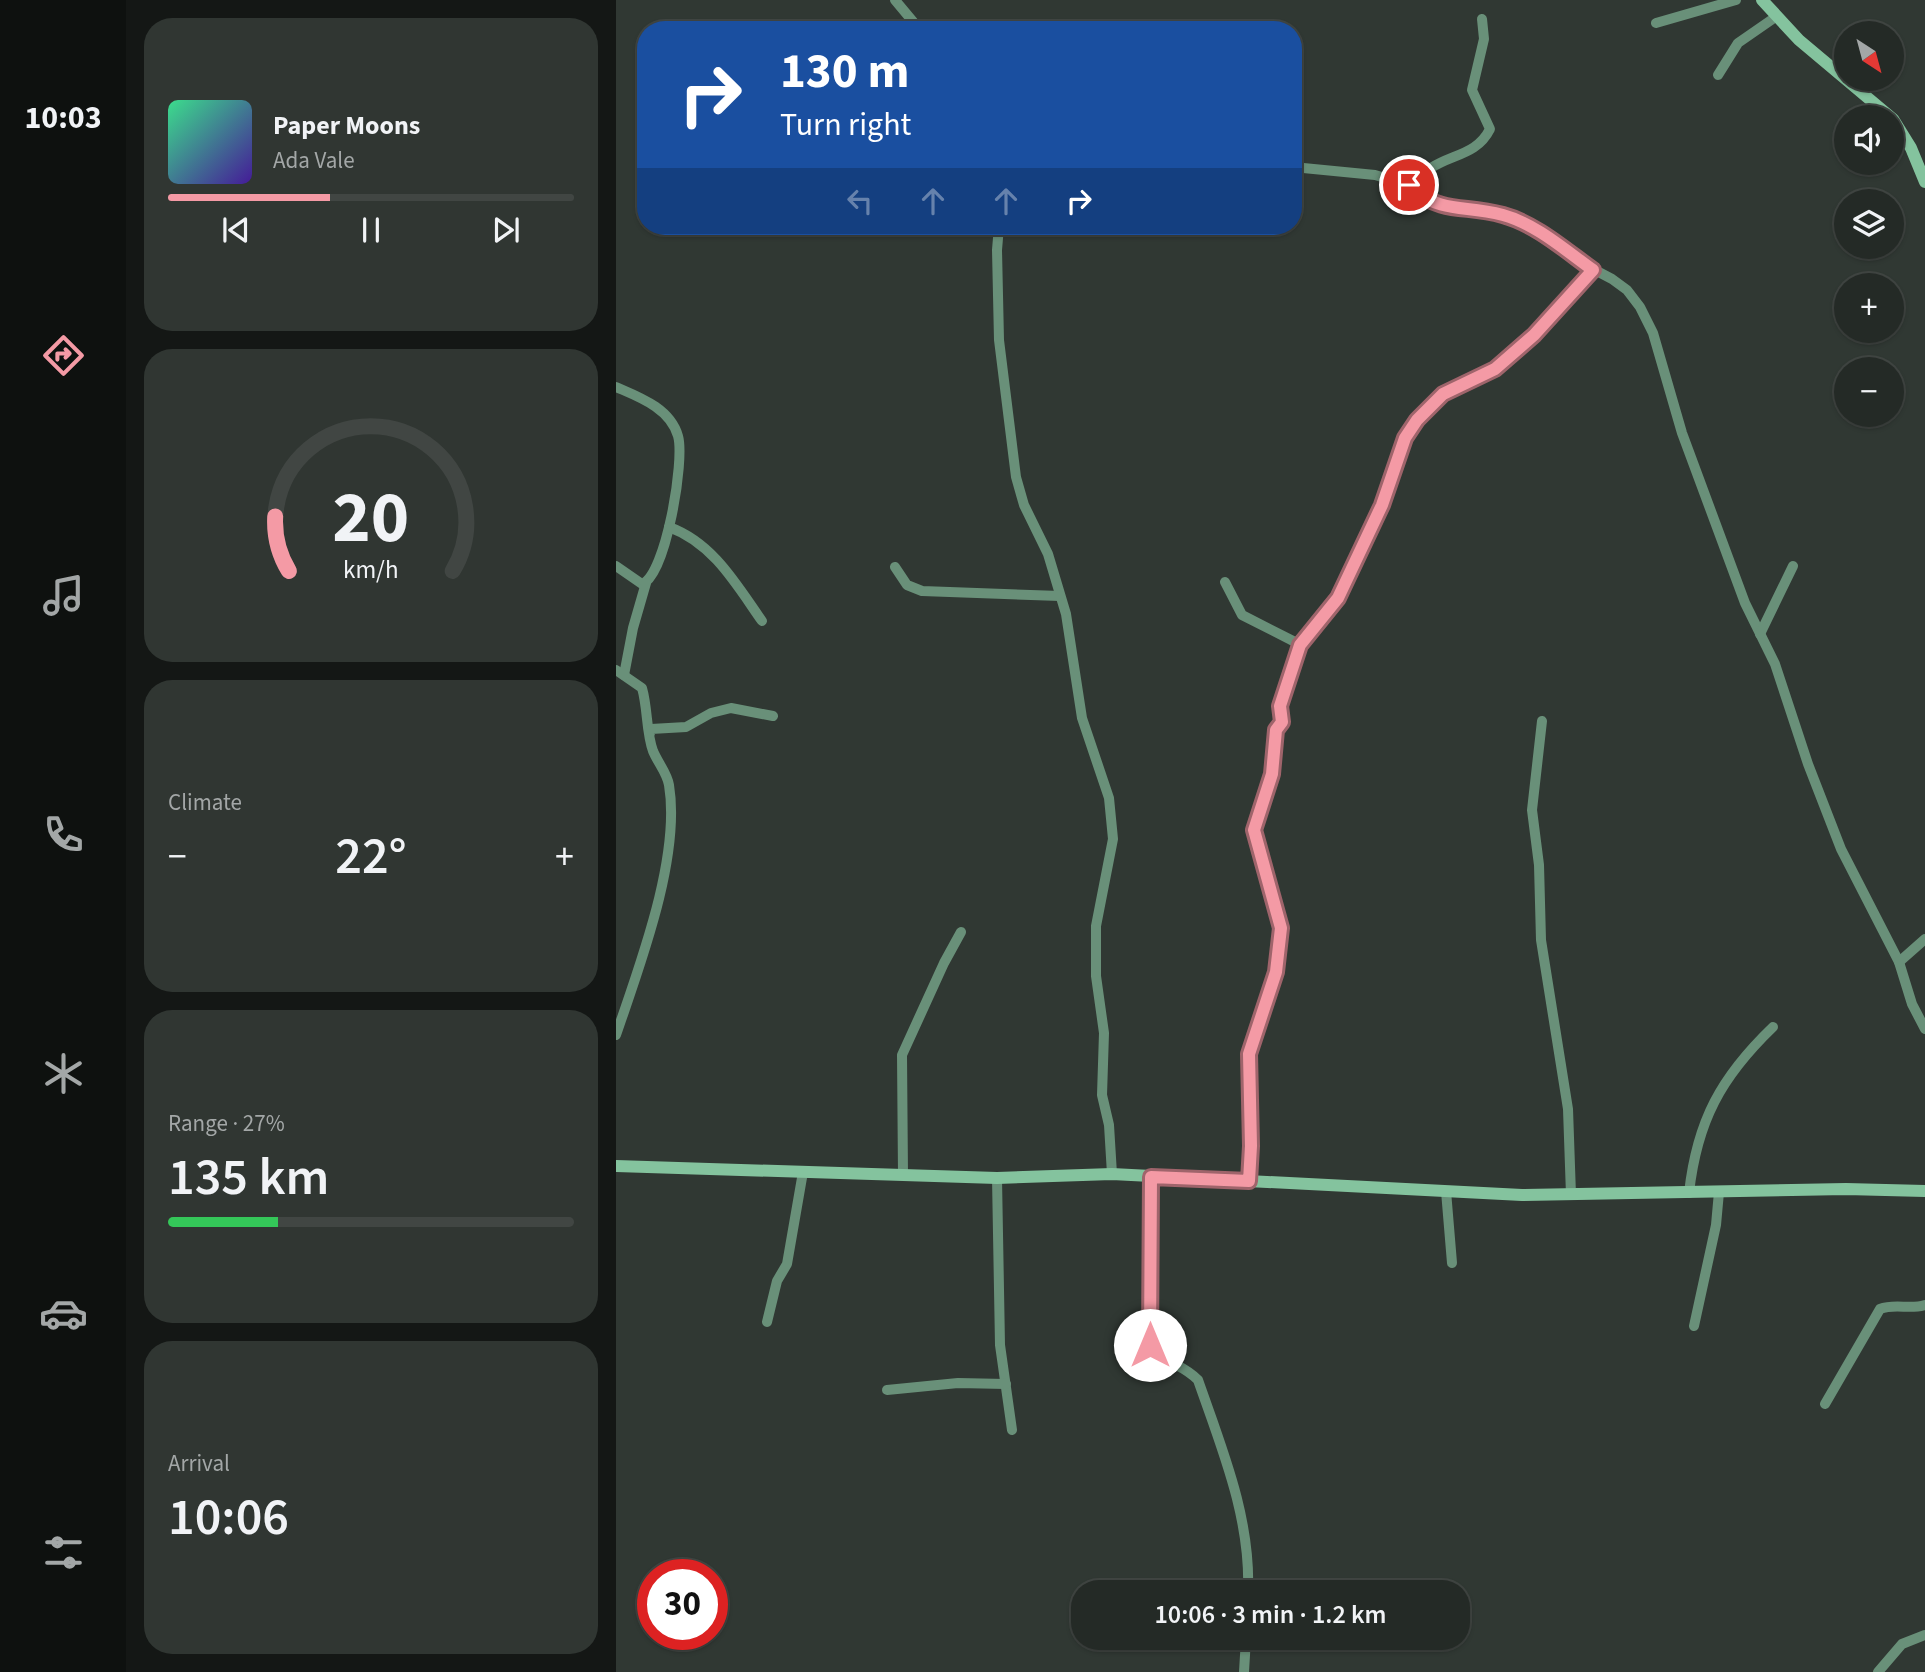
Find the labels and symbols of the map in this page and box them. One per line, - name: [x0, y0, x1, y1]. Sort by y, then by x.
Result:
- north arrow: [1834, 21, 1904, 91]
- pin: [1379, 155, 1439, 215]
- position arrow: [1113, 1308, 1187, 1382]
- speed limit sign: 30: [637, 1559, 728, 1650]

